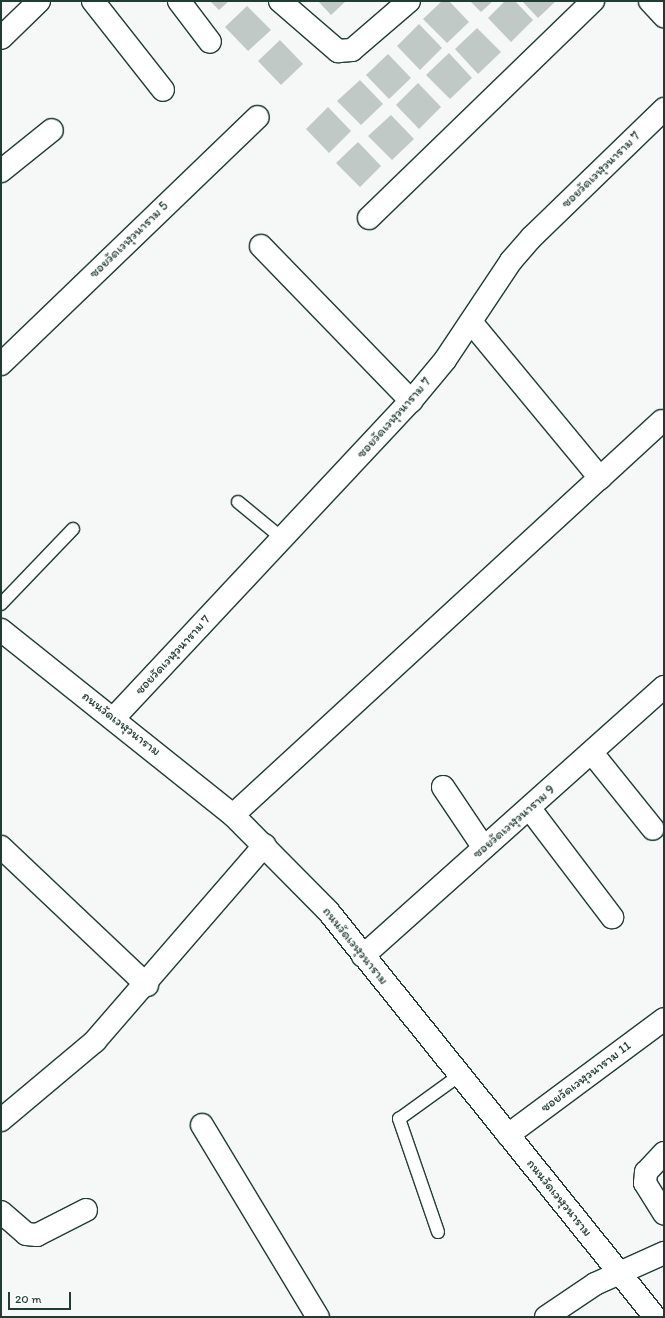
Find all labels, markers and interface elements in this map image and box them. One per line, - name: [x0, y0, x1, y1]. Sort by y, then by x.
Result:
- street label: ซอยวัดเวฬุวนาราม 7: [558, 129, 644, 211]
- street label: ซอยวัดเวฬุวนาราม 5: [86, 198, 172, 282]
- street label: ซอยวัดเวฬุวนาราม 7: [354, 374, 434, 462]
- street label: ซอยวัดเวฬุวนาราม 7: [132, 612, 214, 698]
- street label: ถนนวัดเวฬุวนาราม: [79, 688, 163, 760]
- street label: ซอยวัดเวฬุวนาราม 9: [470, 782, 558, 862]
- street label: ถนนวัดเวฬุวนาราม: [319, 904, 391, 988]
- street label: ซอยวัดเวฬุวนาราม 11: [538, 1038, 634, 1116]
- street label: ถนนวัดเวฬุวนาราม: [523, 1156, 595, 1240]
- scale bar: [10, 1284, 73, 1310]
- text: 20 m: [15, 1292, 42, 1306]

